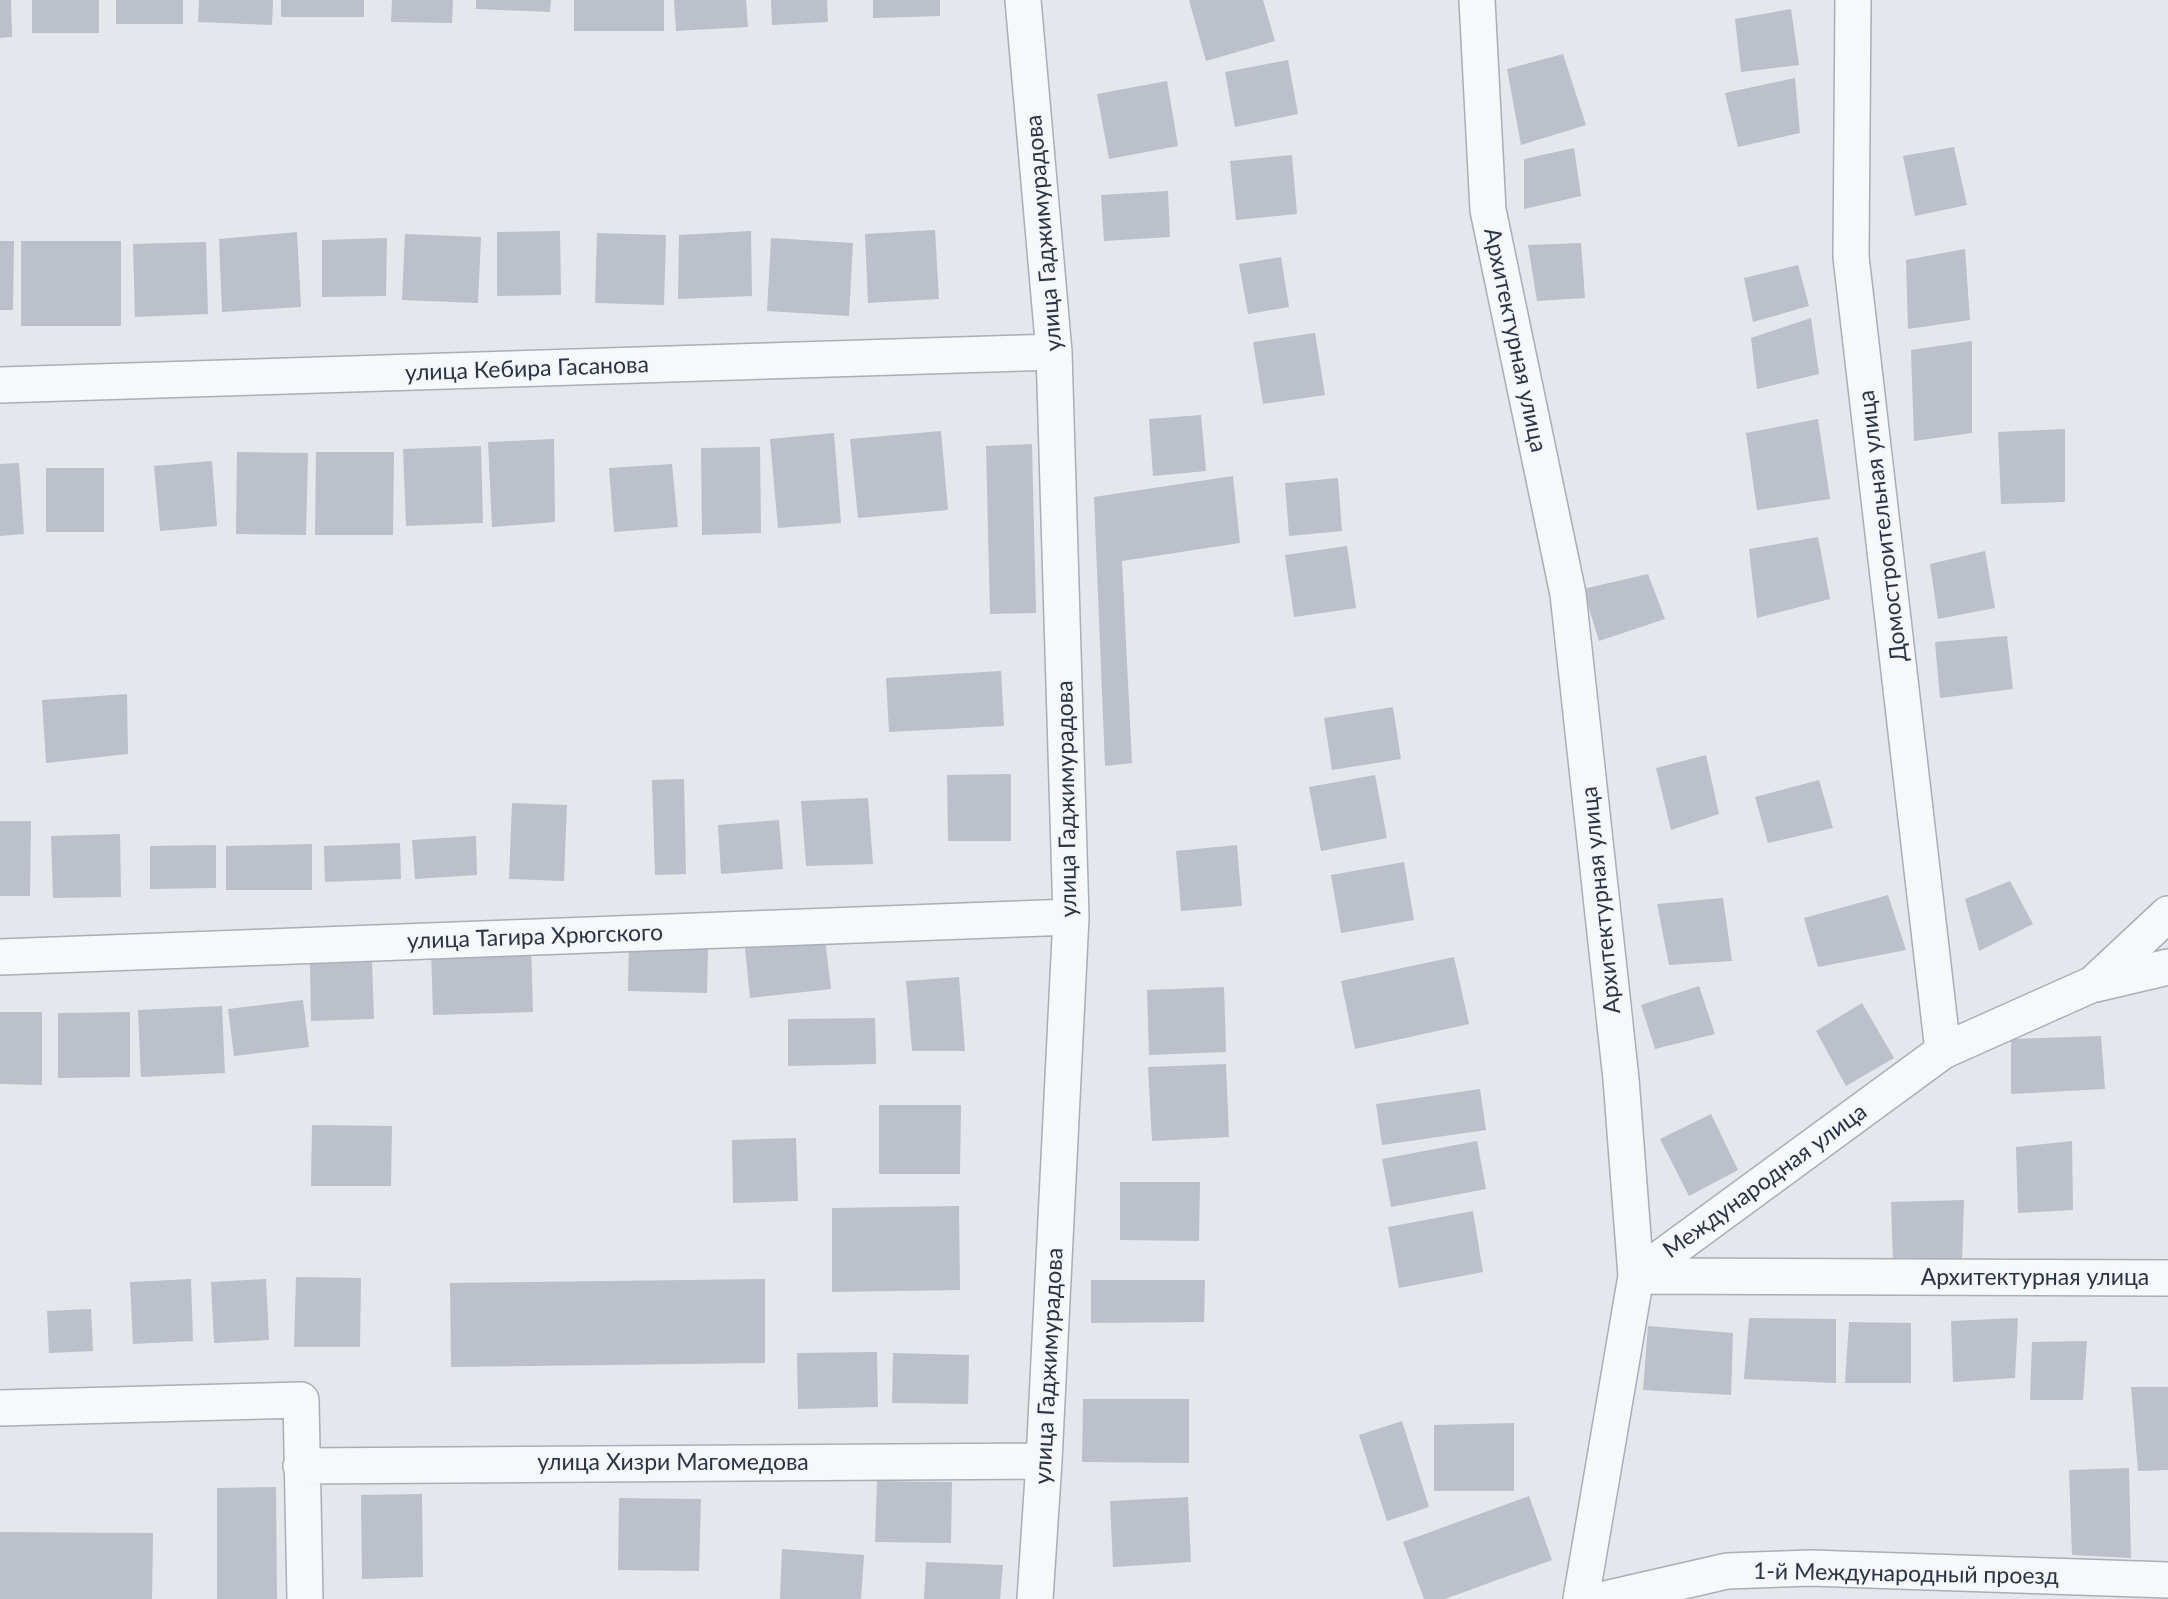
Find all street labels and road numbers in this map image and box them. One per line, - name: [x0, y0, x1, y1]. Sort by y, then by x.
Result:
- street label: улица Гаджимурадова: [1020, 114, 1068, 352]
- street label: Архитектурная улица: [1478, 225, 1552, 455]
- street label: улица Кебира Гасанова: [405, 351, 649, 387]
- street label: Домостроительная улица: [1853, 389, 1913, 663]
- street label: улица Гаджимурадова: [1051, 680, 1083, 918]
- street label: Архитектурная улица: [1575, 785, 1627, 1015]
- street label: улица Тагира Хрюгского: [407, 919, 663, 955]
- street label: Международная улица: [1658, 1098, 1872, 1264]
- street label: улица Гаджимурадова: [1029, 1247, 1069, 1485]
- street label: Архитектурная улица: [1921, 1264, 2149, 1292]
- street label: улица Хизри Магомедова: [537, 1449, 809, 1477]
- street label: 1-й Международный проезд: [1753, 1558, 2059, 1590]

